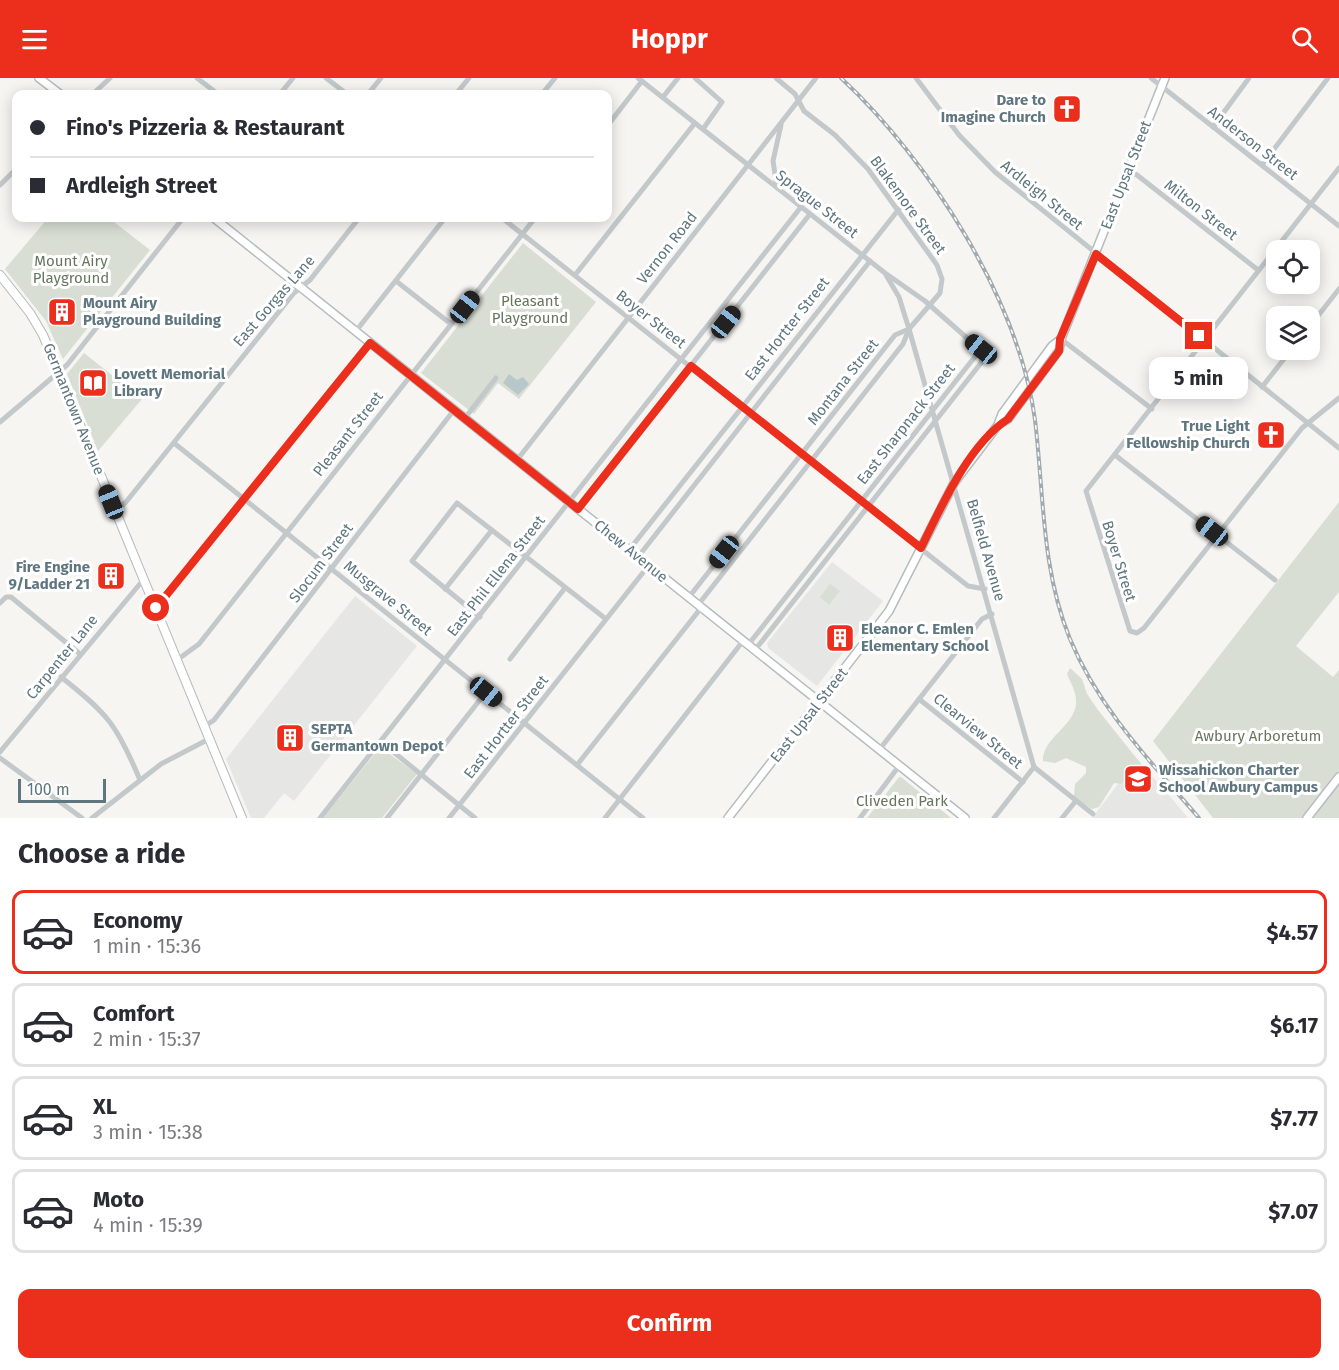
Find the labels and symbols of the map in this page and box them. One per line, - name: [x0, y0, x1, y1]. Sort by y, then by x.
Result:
- place label: Dare to Imagine Church: [941, 91, 1046, 126]
- church icon: Dare to Imagine Church: [1051, 93, 1083, 125]
- street label: Anderson Street: [1204, 102, 1302, 184]
- street label: East Upsal Street: [1097, 118, 1155, 232]
- street label: Blakemore Street: [866, 152, 950, 258]
- street label: Ardleigh Street: [997, 156, 1087, 234]
- street label: Sprague Street: [772, 166, 862, 242]
- street label: Milton Street: [1161, 176, 1242, 244]
- street label: Vernon Road: [633, 208, 701, 288]
- park label: Mount Airy Playground: [33, 252, 109, 287]
- street label: East Gorgas Lane: [229, 252, 319, 350]
- street label: East Hortter Street: [741, 273, 833, 384]
- street label: Boyer Street: [612, 286, 690, 352]
- car: [447, 287, 483, 327]
- park label: Pleasant Playground: [492, 292, 568, 327]
- place label: Mount Airy Playground Building: [83, 294, 222, 329]
- building icon: Mount Airy Playground Building: [46, 296, 78, 328]
- car: [708, 302, 744, 342]
- route end: [1185, 322, 1212, 349]
- car: [961, 331, 1001, 367]
- street label: Montana Street: [804, 335, 883, 429]
- street label: Germantown Avenue: [39, 340, 109, 478]
- callout: 5 min: [1150, 357, 1248, 399]
- street label: East Sharpnack Street: [853, 359, 959, 488]
- place label: Lovett Memorial Library: [114, 365, 226, 400]
- library icon: Lovett Memorial Library: [77, 367, 109, 399]
- street label: Pleasant Street: [309, 387, 387, 480]
- place label: True Light Fellowship Church: [1126, 417, 1250, 452]
- church icon: True Light Fellowship Church: [1255, 419, 1287, 451]
- car: [96, 482, 126, 522]
- street label: Belfield Avenue: [963, 497, 1009, 603]
- street label: East Phil Ellena Street: [443, 511, 549, 640]
- car: [1192, 513, 1232, 549]
- street label: Chew Avenue: [590, 516, 672, 586]
- street label: Boyer Street: [1098, 518, 1140, 604]
- street label: Slocum Street: [285, 519, 357, 606]
- car: [706, 532, 742, 572]
- street label: Musgrave Street: [340, 557, 436, 640]
- place label: Fire Engine 9/Ladder 21: [8, 558, 90, 593]
- building icon: Fire Engine 9/Ladder 21: [95, 560, 127, 592]
- route start: [142, 594, 169, 621]
- street label: Carpenter Lane: [22, 611, 102, 703]
- place label: Eleanor C. Emlen Elementary School: [861, 620, 989, 655]
- building icon: Eleanor C. Emlen Elementary School: [824, 622, 856, 654]
- street label: East Upsal Street: [766, 664, 852, 766]
- street label: East Hortter Street: [460, 671, 552, 782]
- car: [466, 674, 506, 710]
- street label: Clearview Street: [930, 689, 1027, 773]
- place label: SEPTA Germantown Depot: [311, 720, 444, 755]
- building icon: SEPTA Germantown Depot: [274, 722, 306, 754]
- park label: Awbury Arboretum: [1195, 727, 1321, 745]
- place label: Wissahickon Charter School Awbury Campus: [1159, 761, 1318, 796]
- school or university icon: Wissahickon Charter School Awbury Campus: [1122, 763, 1154, 795]
- scale bar: [18, 776, 106, 804]
- park label: Cliveden Park: [856, 792, 948, 810]

